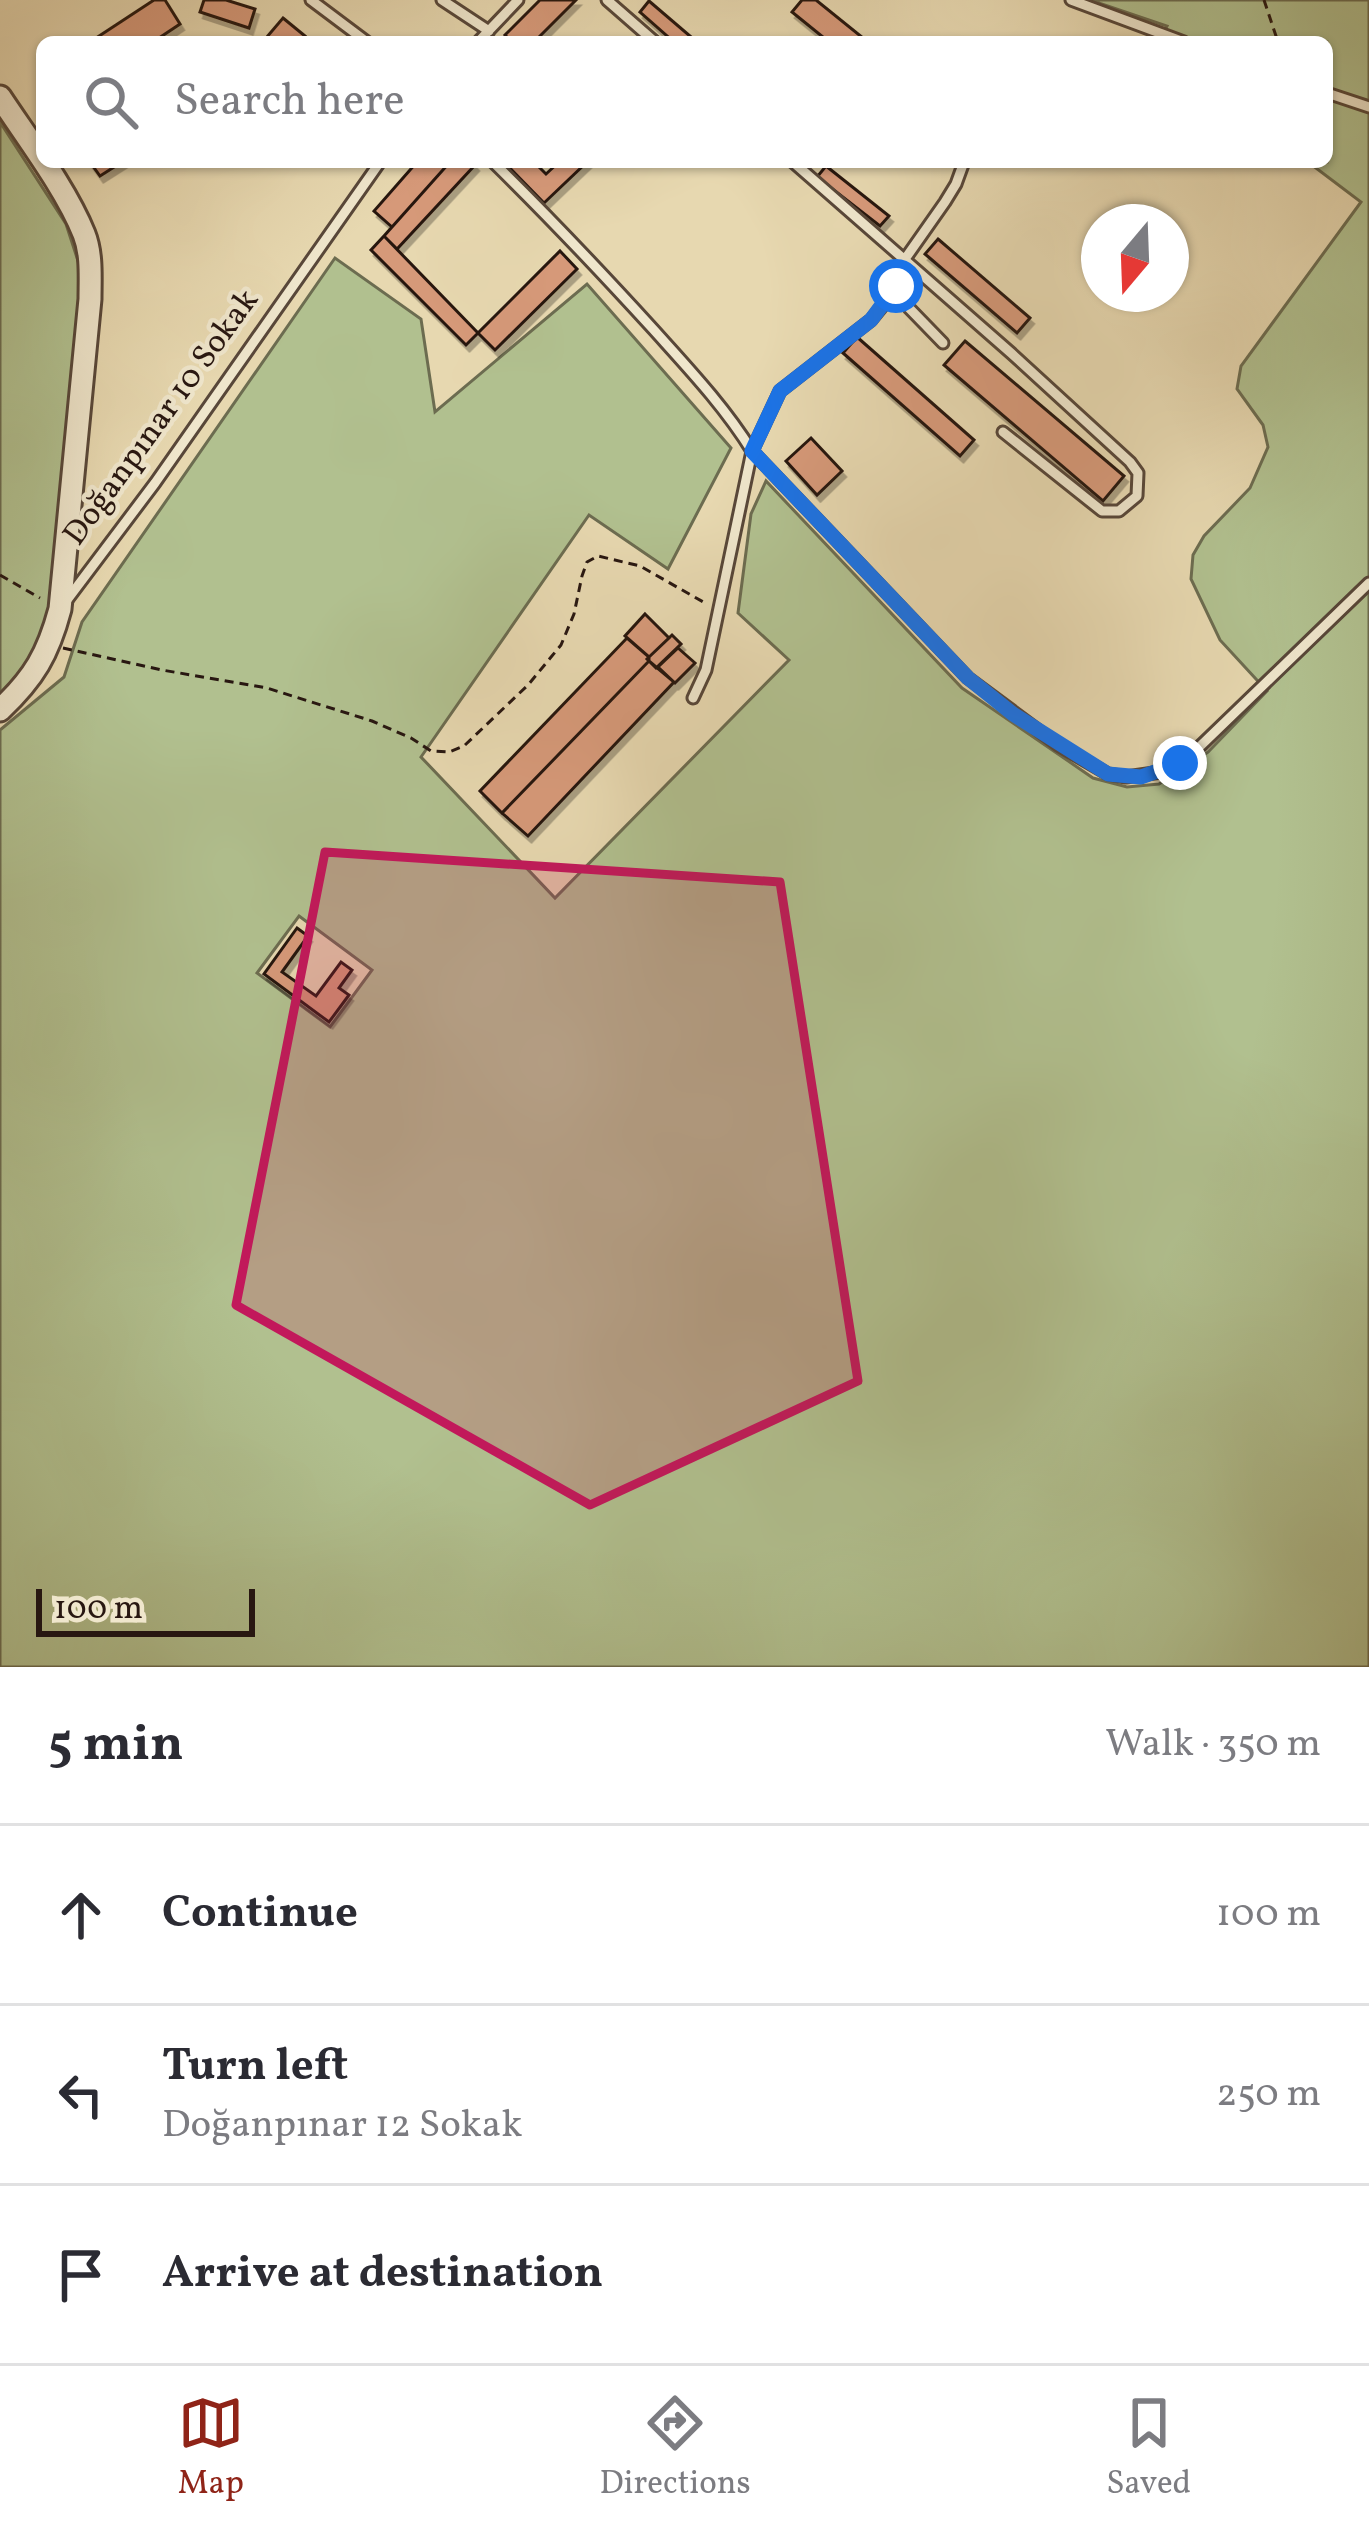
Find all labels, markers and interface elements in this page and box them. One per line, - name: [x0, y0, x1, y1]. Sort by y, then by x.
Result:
- search box: [36, 36, 1333, 168]
- icon: search: [78, 69, 144, 135]
- text: Search here: [174, 71, 405, 134]
- north arrow: [1081, 204, 1189, 312]
- route start: [869, 259, 923, 313]
- street label: Doğanpınar 10 Sokak: [53, 281, 271, 556]
- route end: [1153, 736, 1207, 790]
- scale bar: [36, 1583, 255, 1636]
- text: 100 m: [54, 1587, 143, 1633]
- text: 5 min: [48, 1710, 184, 1781]
- text: Walk · 350 m: [1105, 1718, 1321, 1772]
- icon: ahead: [48, 1882, 114, 1948]
- text: Continue: [162, 1883, 358, 1946]
- text: 100 m: [1216, 1888, 1321, 1942]
- text: Turn left: [162, 2036, 348, 2099]
- icon: left: [48, 2062, 114, 2128]
- text: 250 m: [1216, 2068, 1321, 2122]
- text: Doğanpınar 12 Sokak: [162, 2099, 522, 2153]
- icon: arrive: [48, 2242, 114, 2308]
- text: Arrive at destination: [162, 2243, 603, 2306]
- tab: Map: [178, 2390, 244, 2508]
- tab: Directions: [599, 2390, 751, 2508]
- tab: Saved: [1106, 2390, 1191, 2508]

